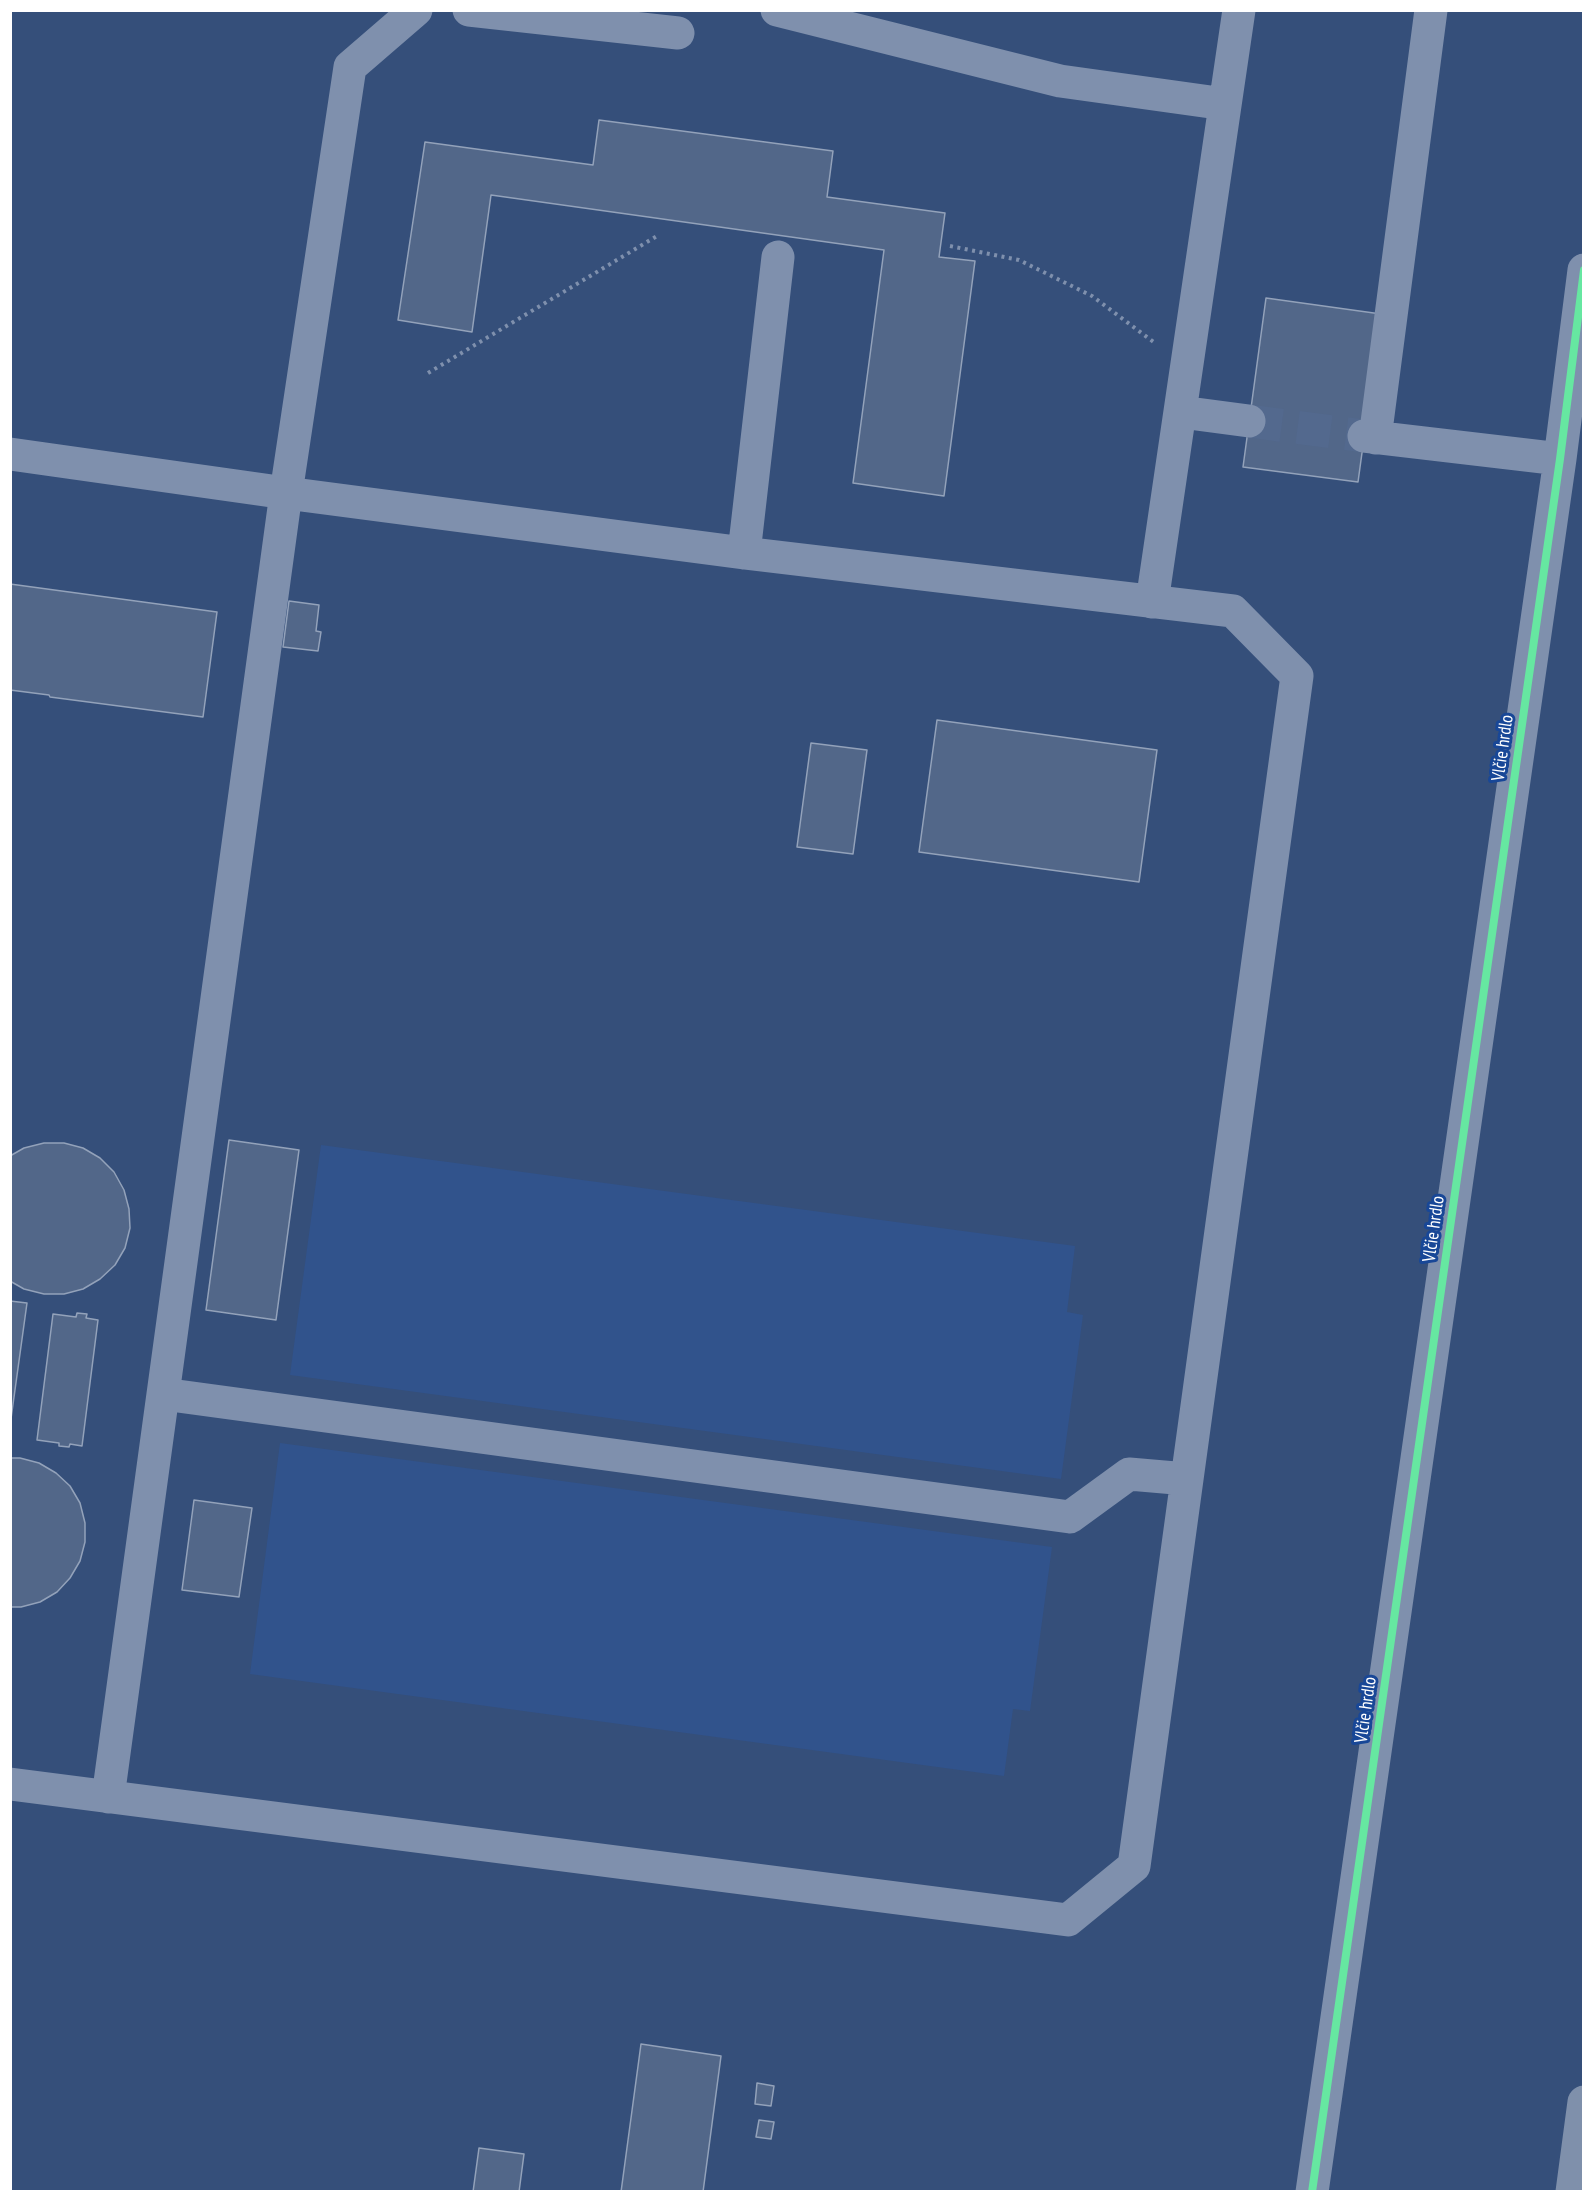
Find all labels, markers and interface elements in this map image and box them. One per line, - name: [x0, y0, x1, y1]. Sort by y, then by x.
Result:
- street label: Vlčie hrdlo: [1488, 713, 1518, 783]
- street label: Vlčie hrdlo: [1419, 1194, 1449, 1264]
- street label: Vlčie hrdlo: [1351, 1675, 1381, 1745]

